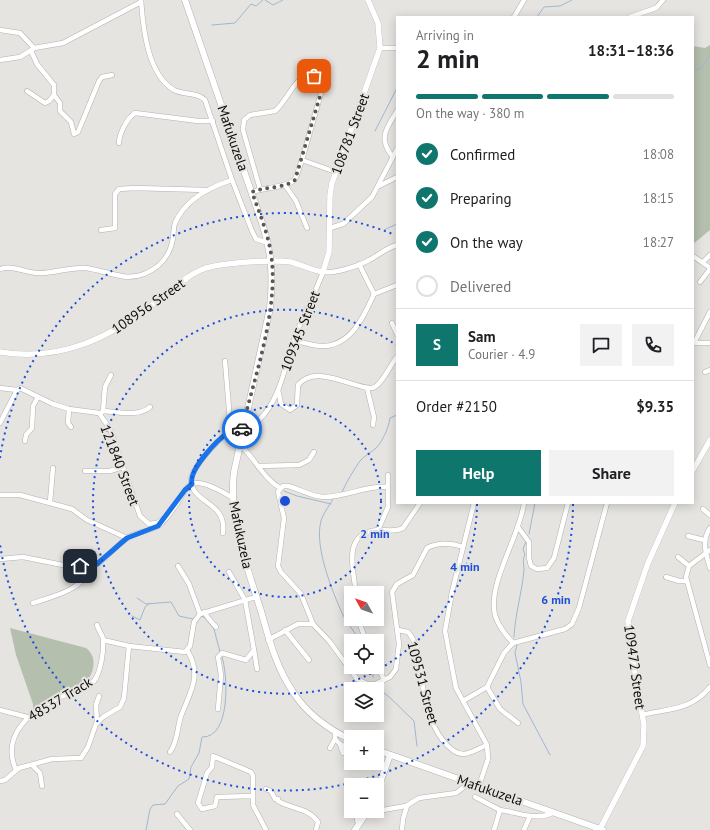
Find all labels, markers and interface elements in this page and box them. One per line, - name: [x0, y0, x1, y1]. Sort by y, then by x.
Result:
- text: Arriving in: [416, 27, 474, 44]
- text: 18:31–18:36: [588, 41, 674, 60]
- text: 2 min: [416, 42, 479, 75]
- pin: [297, 59, 331, 93]
- icon: bag: [303, 65, 325, 87]
- street label: 108781 Street: [327, 91, 373, 177]
- street label: Mafukuzela: [213, 103, 253, 173]
- text: On the way · 380 m: [416, 105, 524, 122]
- icon: check: [416, 143, 438, 165]
- text: Confirmed: [450, 145, 515, 164]
- text: 18:08: [643, 146, 674, 163]
- icon: check: [416, 187, 438, 209]
- text: Preparing: [450, 189, 512, 208]
- text: 18:15: [643, 190, 674, 207]
- icon: check: [416, 231, 438, 253]
- text: On the way: [450, 233, 523, 252]
- text: 18:27: [643, 234, 674, 251]
- street label: 108956 Street: [108, 274, 188, 338]
- text: Delivered: [450, 277, 511, 296]
- street label: 109345 Street: [276, 288, 324, 374]
- button: chat: [580, 324, 622, 366]
- button: phone: [632, 324, 674, 366]
- text: Sam: [468, 327, 495, 346]
- text: S: [433, 335, 441, 354]
- text: Courier · 4.9: [468, 346, 535, 363]
- text: Order #2150: [416, 397, 497, 416]
- text: $9.35: [636, 397, 674, 416]
- courier: [222, 409, 262, 449]
- icon: car: [231, 418, 253, 440]
- street label: 121840 Street: [96, 422, 144, 508]
- button: Help: [416, 450, 541, 496]
- button: Share: [549, 450, 674, 496]
- centre of rings: [278, 494, 292, 508]
- street label: Mafukuzela: [225, 500, 257, 570]
- text: 2 min: [360, 526, 390, 541]
- pin: [63, 549, 97, 583]
- icon: home: [69, 555, 91, 577]
- text: 4 min: [450, 559, 480, 574]
- north arrow: [344, 586, 384, 626]
- map controls: [344, 586, 384, 818]
- text: 6 min: [541, 592, 571, 607]
- street label: 109472 Street: [620, 624, 650, 711]
- button: locate: [344, 634, 384, 674]
- street label: 109531 Street: [403, 639, 443, 727]
- street label: 48537 Track: [25, 673, 96, 725]
- button: layers: [344, 682, 384, 722]
- button: +: [344, 730, 384, 770]
- street label: Mafukuzela: [455, 770, 525, 810]
- button: −: [344, 778, 384, 818]

